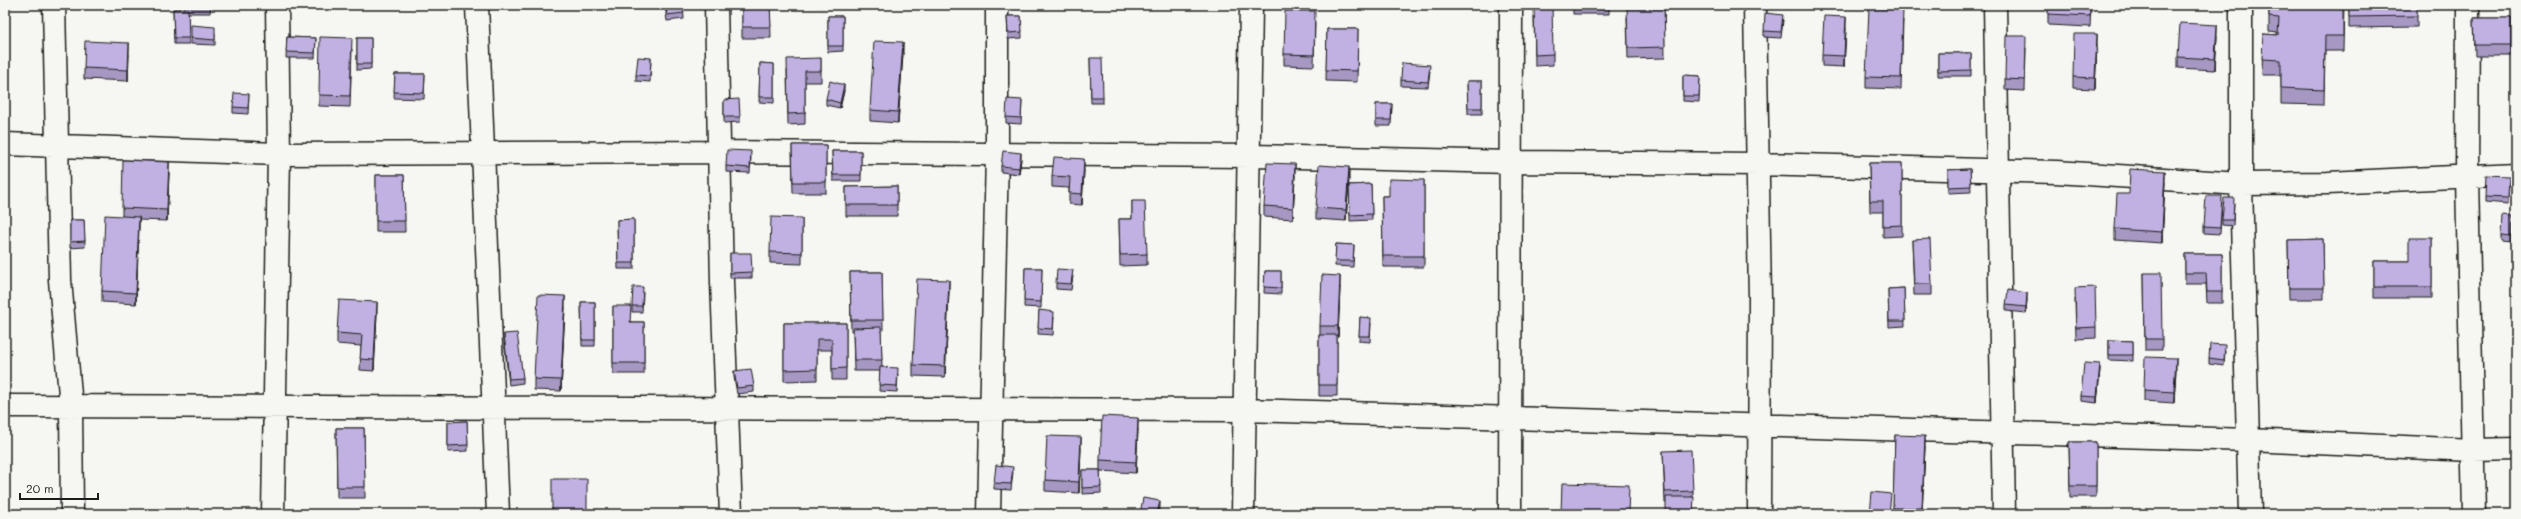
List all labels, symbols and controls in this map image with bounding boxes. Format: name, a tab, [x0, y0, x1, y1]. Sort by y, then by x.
scale bar	[20, 475, 98, 501]
text: 20 m	[26, 480, 54, 496]

